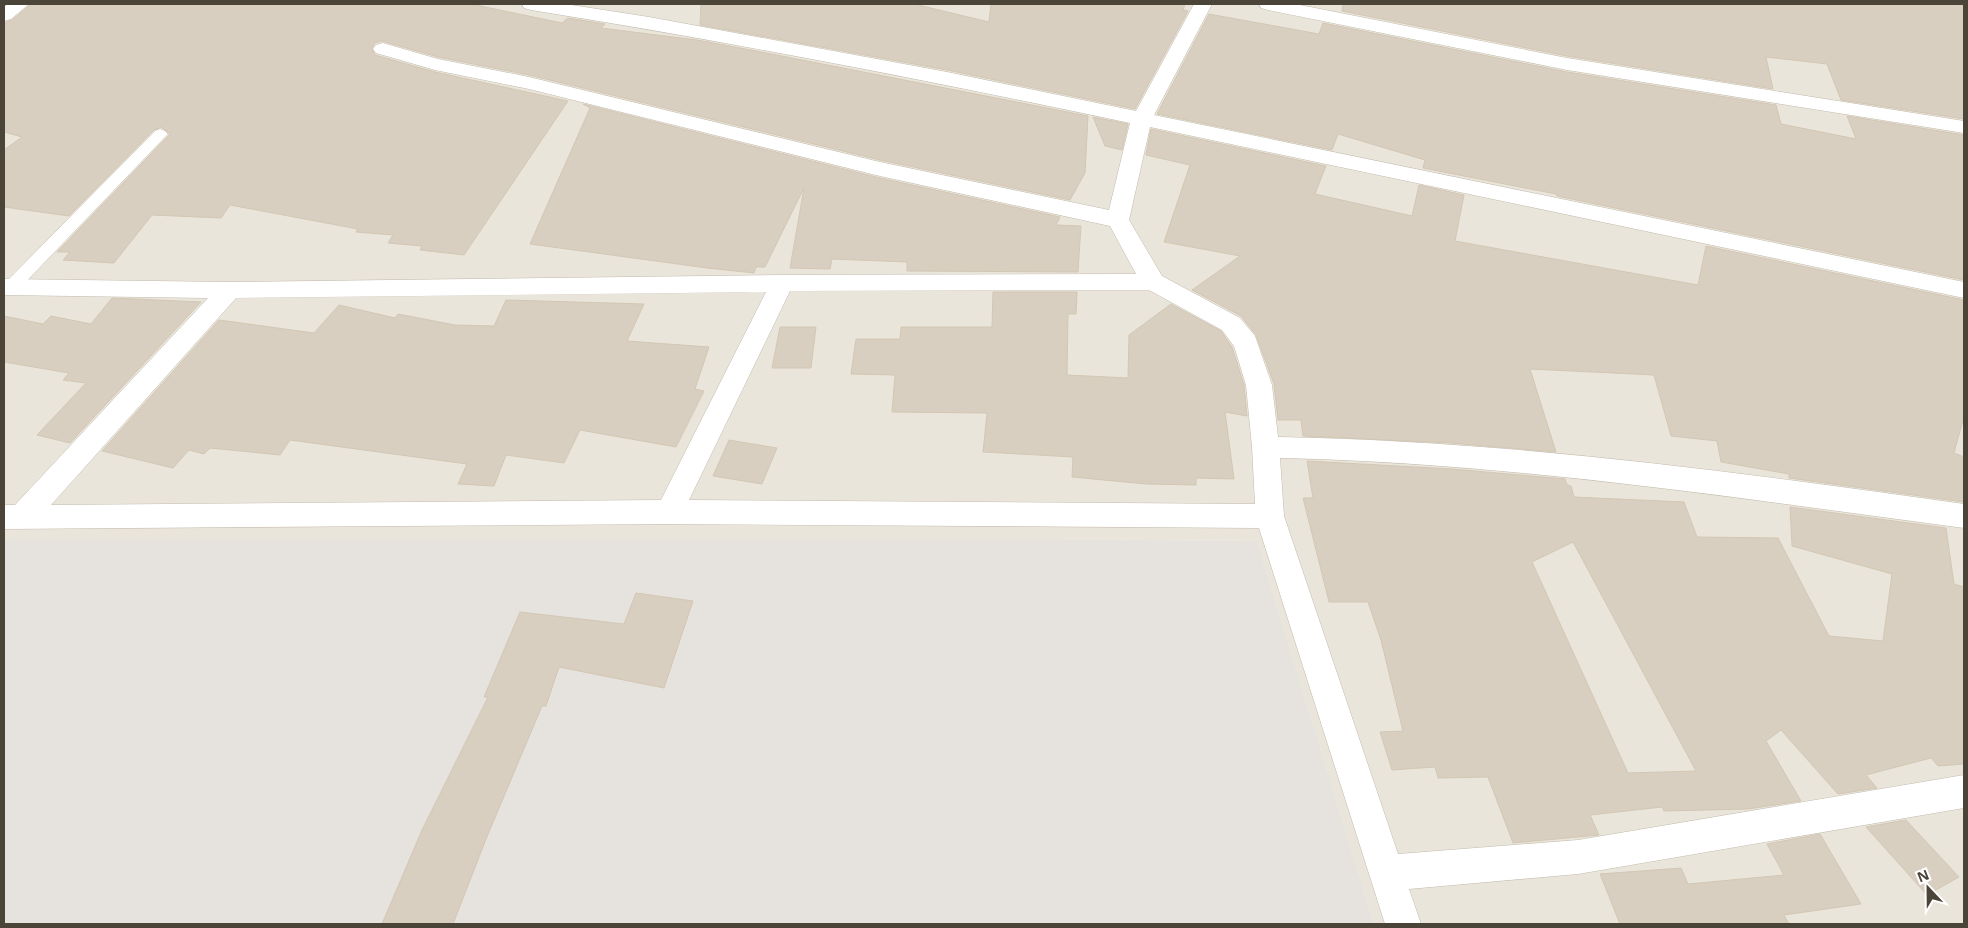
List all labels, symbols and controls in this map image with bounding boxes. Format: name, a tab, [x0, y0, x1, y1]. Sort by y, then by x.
north arrow	[1903, 863, 1953, 913]
text: N	[1914, 865, 1932, 886]

